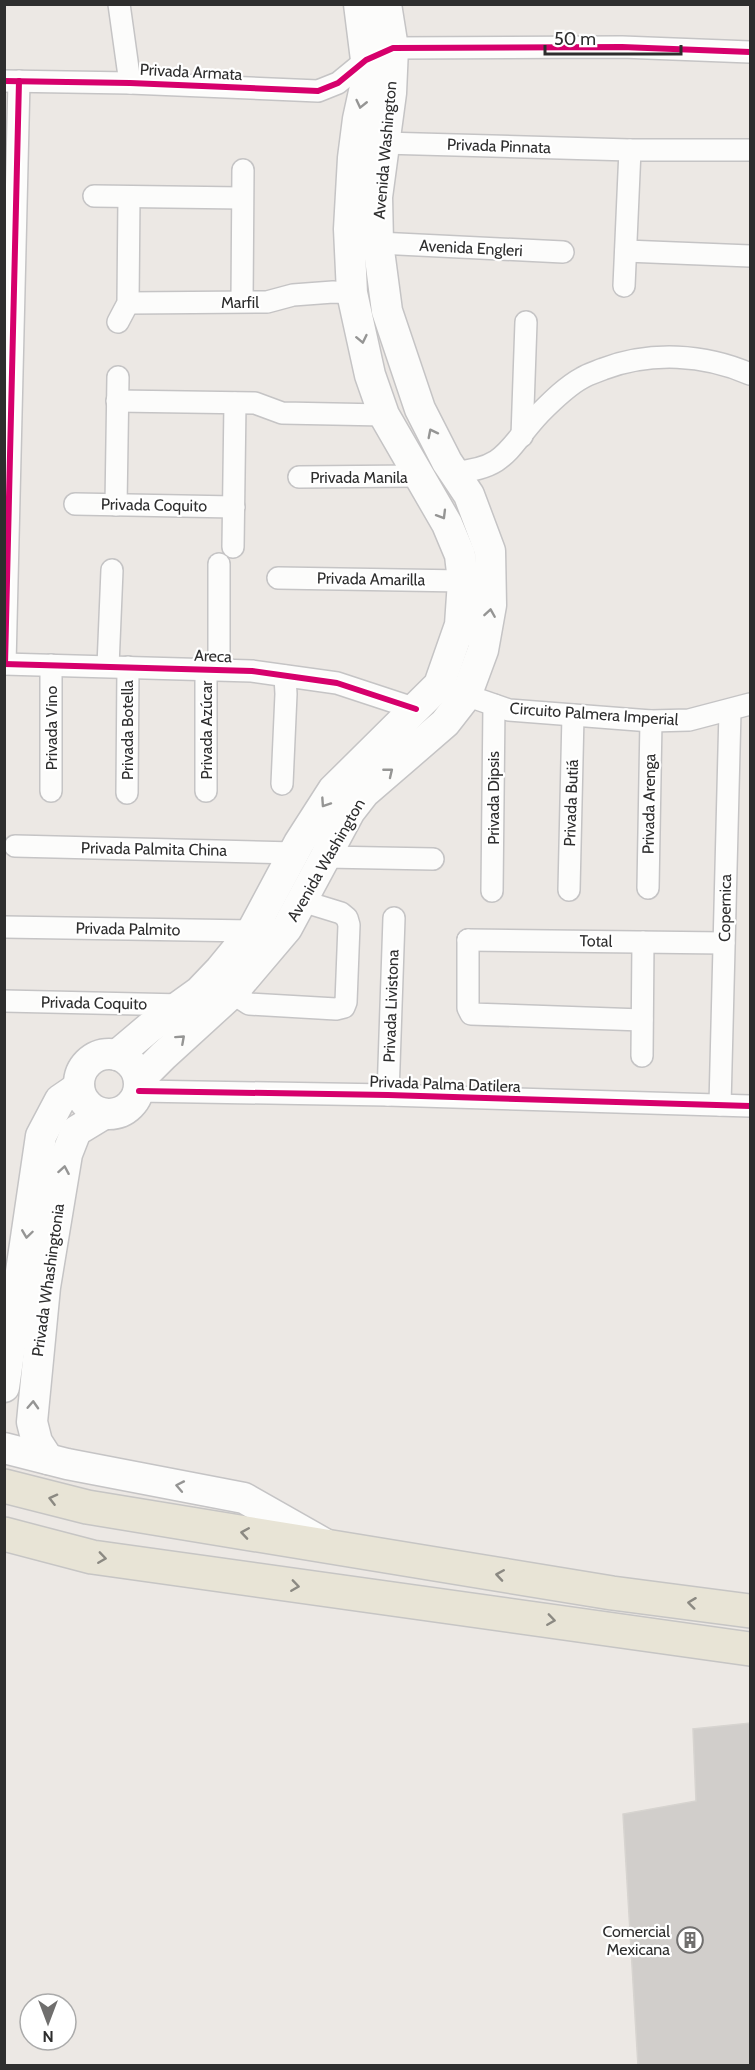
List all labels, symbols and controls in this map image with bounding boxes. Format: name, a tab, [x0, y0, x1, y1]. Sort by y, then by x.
scale bar	[545, 18, 682, 56]
text: 50 m	[554, 28, 596, 50]
street label: Privada Armata	[139, 60, 243, 84]
street label: Avenida Washington	[369, 80, 401, 220]
one-way arrow	[356, 99, 369, 109]
street label: Privada Pinnata	[447, 135, 552, 157]
street label: Avenida Engleri	[419, 236, 523, 260]
street label: Marfil	[221, 293, 259, 312]
one-way arrow	[355, 334, 368, 344]
one-way arrow	[428, 428, 439, 439]
street label: Privada Manila	[310, 468, 408, 487]
street label: Privada Coquito	[101, 495, 208, 515]
one-way arrow	[435, 509, 446, 519]
street label: Privada Amarilla	[317, 569, 426, 589]
one-way arrow	[483, 609, 495, 618]
street label: Areca	[194, 646, 233, 666]
street label: Privada Botella	[118, 680, 137, 780]
street label: Privada Azúcar	[197, 680, 216, 779]
street label: Privada Vino	[42, 685, 61, 770]
street label: Circuito Palmera Imperial	[509, 699, 679, 729]
street label: Privada Dipsis	[484, 751, 503, 845]
street label: Privada Arenga	[639, 753, 659, 854]
street label: Privada Butiá	[560, 759, 582, 847]
one-way arrow	[382, 769, 393, 780]
street label: Avenida Washington	[283, 795, 369, 925]
one-way arrow	[321, 796, 332, 807]
street label: Privada Palmita China	[81, 838, 228, 860]
street label: Copernica	[715, 874, 735, 942]
street label: Privada Palmito	[75, 919, 181, 939]
street label: Total	[579, 931, 613, 951]
street label: Privada Livistona	[380, 949, 402, 1063]
street label: Privada Coquito	[41, 993, 148, 1013]
one-way arrow	[174, 1035, 185, 1046]
street label: Privada Palma Datilera	[369, 1072, 521, 1096]
one-way arrow	[57, 1165, 70, 1175]
street label: Privada Whashingtonia	[28, 1202, 68, 1358]
one-way arrow	[21, 1230, 33, 1239]
one-way arrow	[26, 1400, 39, 1409]
one-way arrow	[176, 1480, 186, 1493]
one-way arrow	[48, 1493, 58, 1506]
one-way arrow	[240, 1527, 250, 1539]
one-way arrow	[97, 1552, 107, 1564]
one-way arrow	[495, 1569, 504, 1581]
one-way arrow	[290, 1579, 300, 1591]
one-way arrow	[688, 1598, 697, 1610]
one-way arrow	[546, 1614, 555, 1626]
place label: Comercial Mexicana	[602, 1922, 670, 1959]
building icon: Comercial Mexicana	[675, 1925, 705, 1955]
north arrow	[18, 1992, 78, 2052]
text: N	[42, 2027, 54, 2046]

